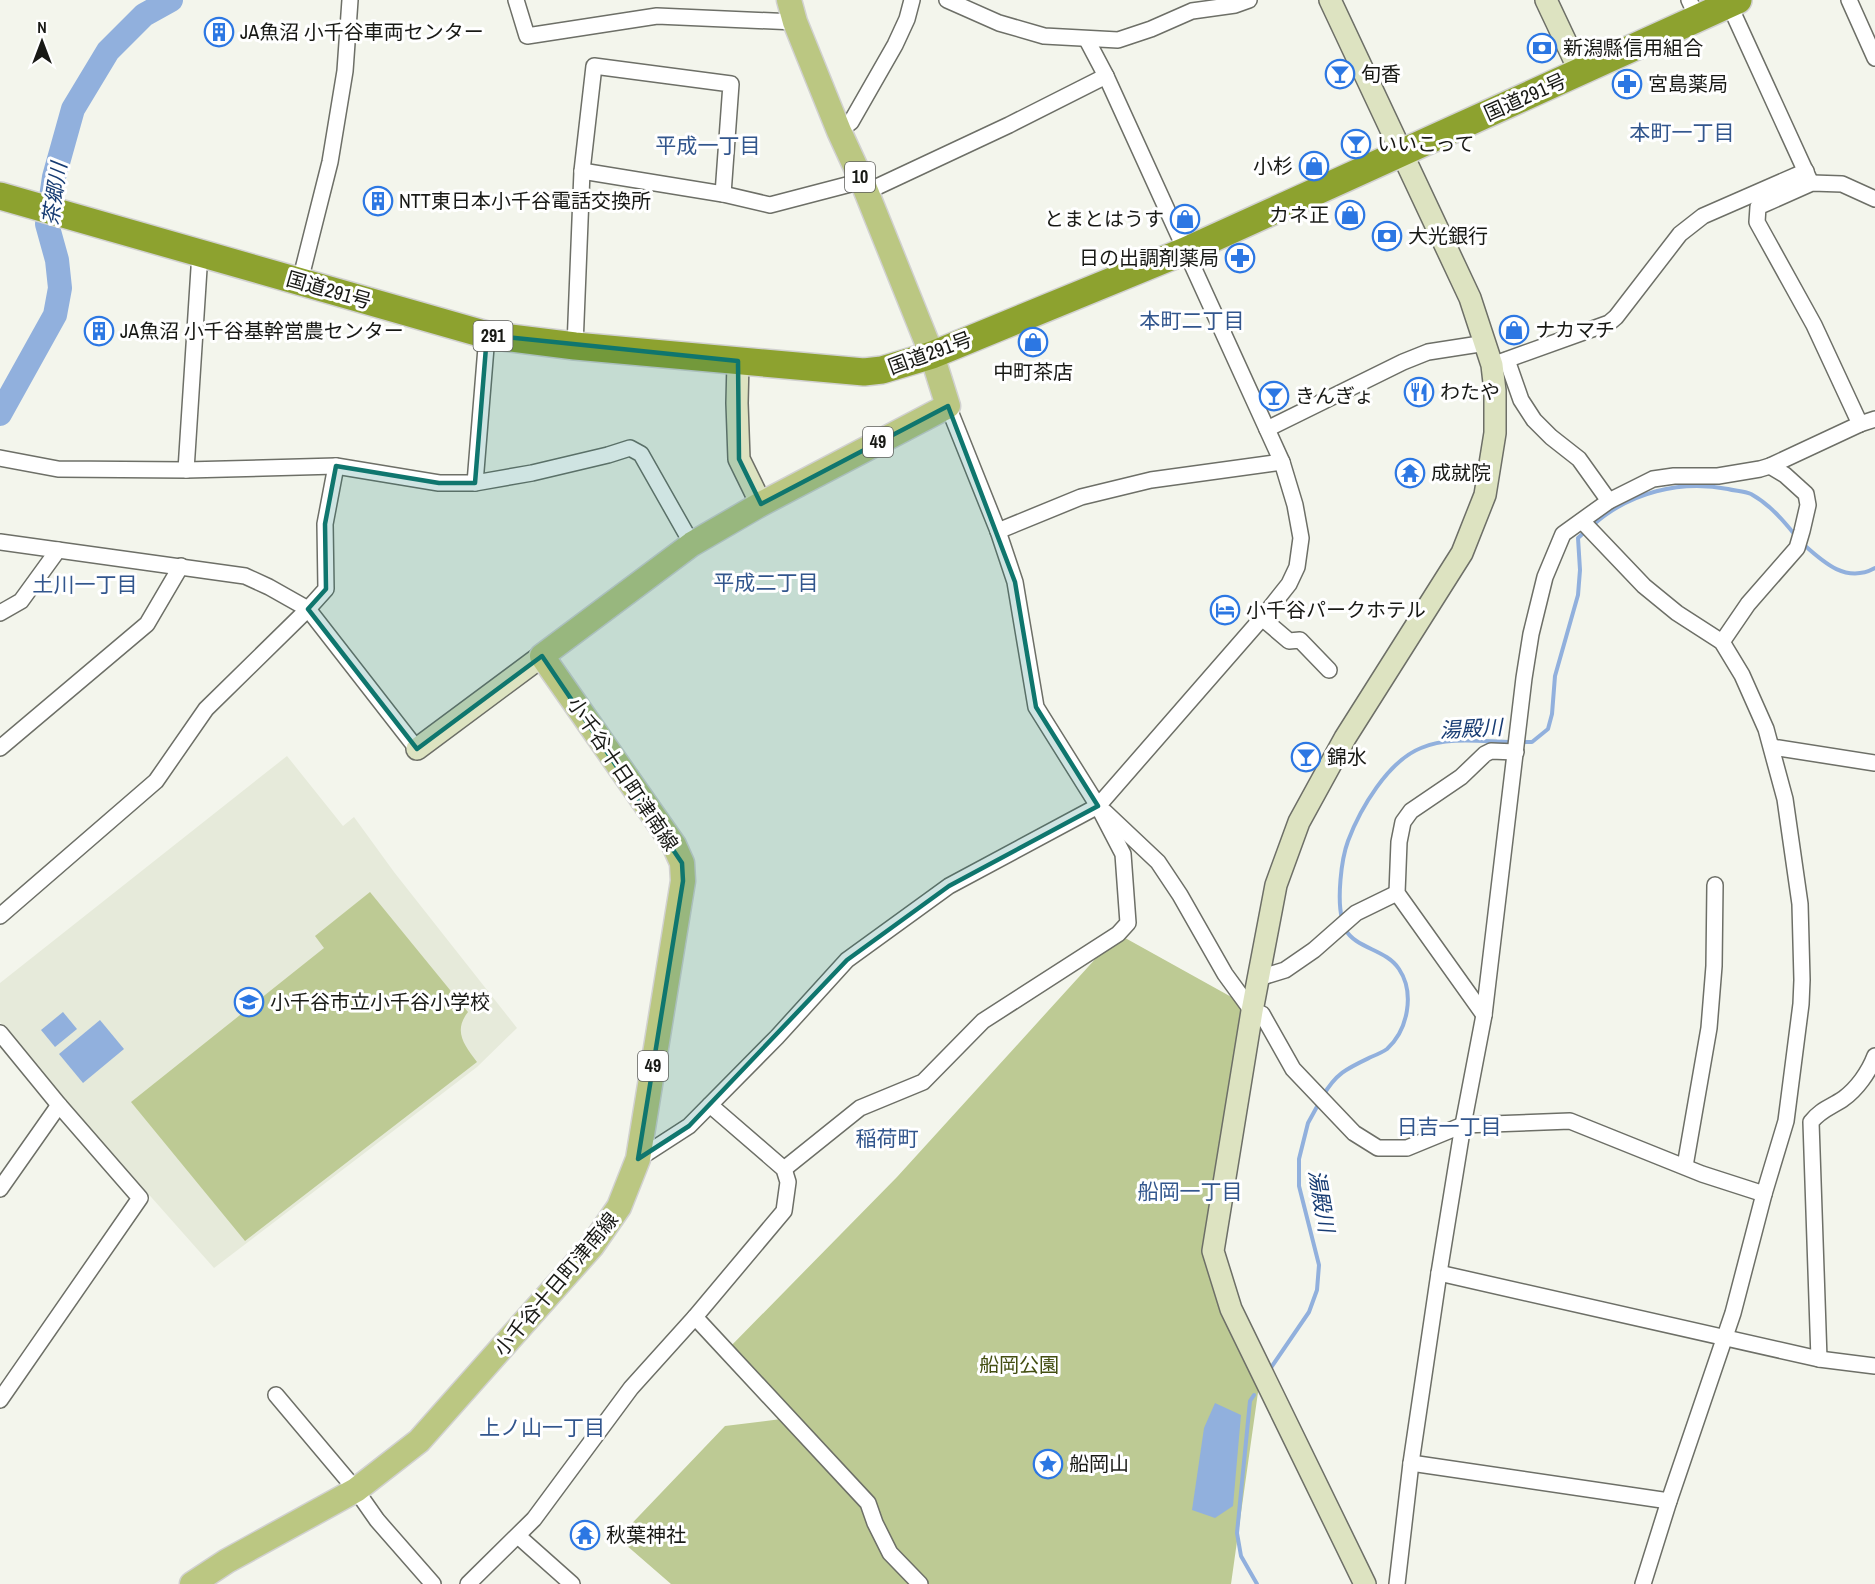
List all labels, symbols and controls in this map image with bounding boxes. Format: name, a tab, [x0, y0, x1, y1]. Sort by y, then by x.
north arrow	[12, 12, 72, 72]
text: N	[37, 16, 47, 38]
building icon: JA魚沼 小千谷車両センター	[203, 16, 235, 48]
place label: JA魚沼 小千谷車両センター	[240, 18, 484, 45]
bank icon: 新潟縣信用組合	[1526, 32, 1558, 64]
place label: 新潟縣信用組合	[1563, 34, 1703, 61]
bar icon: 旬香	[1324, 58, 1356, 90]
place label: 旬香	[1361, 60, 1401, 87]
street label: 国道291号	[1479, 66, 1570, 127]
pharmacy icon: 宮島薬局	[1611, 68, 1643, 100]
place label: 宮島薬局	[1648, 70, 1728, 97]
district label: 本町一丁目	[1630, 118, 1735, 147]
bar icon: いいこって	[1340, 128, 1372, 160]
place label: いいこって	[1377, 130, 1475, 157]
district label: 平成一丁目	[656, 131, 761, 160]
shop icon: 小杉	[1298, 150, 1330, 182]
place label: 小杉	[1253, 152, 1293, 179]
water label: 茶郷川	[36, 159, 74, 227]
road number: 10	[845, 162, 875, 192]
building icon: NTT東日本小千谷電話交換所	[362, 185, 394, 217]
place label: NTT東日本小千谷電話交換所	[399, 187, 651, 214]
shop icon: カネ正	[1334, 199, 1366, 231]
place label: カネ正	[1269, 201, 1329, 228]
shop icon: とまとはうす	[1169, 203, 1201, 235]
place label: とまとはうす	[1044, 205, 1164, 232]
bank icon: 大光銀行	[1371, 220, 1403, 252]
place label: 大光銀行	[1408, 222, 1488, 249]
pharmacy icon: 日の出調剤薬局	[1224, 242, 1256, 274]
place label: 日の出調剤薬局	[1079, 244, 1219, 271]
street label: 国道291号	[283, 265, 375, 315]
district label: 本町二丁目	[1140, 306, 1245, 335]
shop icon: ナカマチ	[1498, 314, 1530, 346]
building icon: JA魚沼 小千谷基幹営農センター	[83, 315, 115, 347]
place label: ナカマチ	[1535, 316, 1615, 343]
place label: JA魚沼 小千谷基幹営農センター	[120, 317, 404, 344]
road number: 291	[474, 321, 512, 351]
street label: 国道291号	[884, 325, 975, 380]
shop icon: 中町茶店	[1017, 326, 1049, 358]
place label: 中町茶店	[993, 358, 1073, 385]
restaurant icon: わたや	[1403, 376, 1435, 408]
place label: わたや	[1440, 378, 1500, 405]
bar icon: きんぎょ	[1258, 380, 1290, 412]
place label: きんぎょ	[1295, 382, 1374, 409]
road number: 49	[863, 427, 893, 457]
temple icon: 成就院	[1394, 457, 1426, 489]
place label: 成就院	[1431, 459, 1491, 486]
district label: 平成二丁目	[714, 568, 819, 597]
district label: 土川一丁目	[33, 570, 138, 599]
hotel icon: 小千谷パークホテル	[1209, 594, 1241, 626]
place label: 小千谷パークホテル	[1246, 596, 1426, 623]
street label: 小千谷十日町津南線	[562, 692, 685, 856]
water label: 湯殿川	[1439, 712, 1505, 745]
bar icon: 錦水	[1290, 741, 1322, 773]
place label: 錦水	[1327, 743, 1367, 770]
school or university icon: 小千谷市立小千谷小学校	[233, 986, 265, 1018]
place label: 小千谷市立小千谷小学校	[270, 988, 490, 1015]
road number: 49	[638, 1051, 668, 1081]
district label: 日吉一丁目	[1397, 1112, 1502, 1141]
district label: 稲荷町	[856, 1124, 919, 1153]
water label: 湯殿川	[1302, 1167, 1342, 1236]
district label: 船岡一丁目	[1138, 1177, 1243, 1206]
street label: 小千谷十日町津南線	[487, 1206, 624, 1361]
park label: 船岡公園	[979, 1351, 1059, 1378]
district label: 上ノ山一丁目	[479, 1413, 605, 1442]
place icon: 船岡山	[1032, 1448, 1064, 1480]
place label: 船岡山	[1069, 1450, 1129, 1477]
temple icon: 秋葉神社	[569, 1519, 601, 1551]
place label: 秋葉神社	[606, 1521, 686, 1548]

